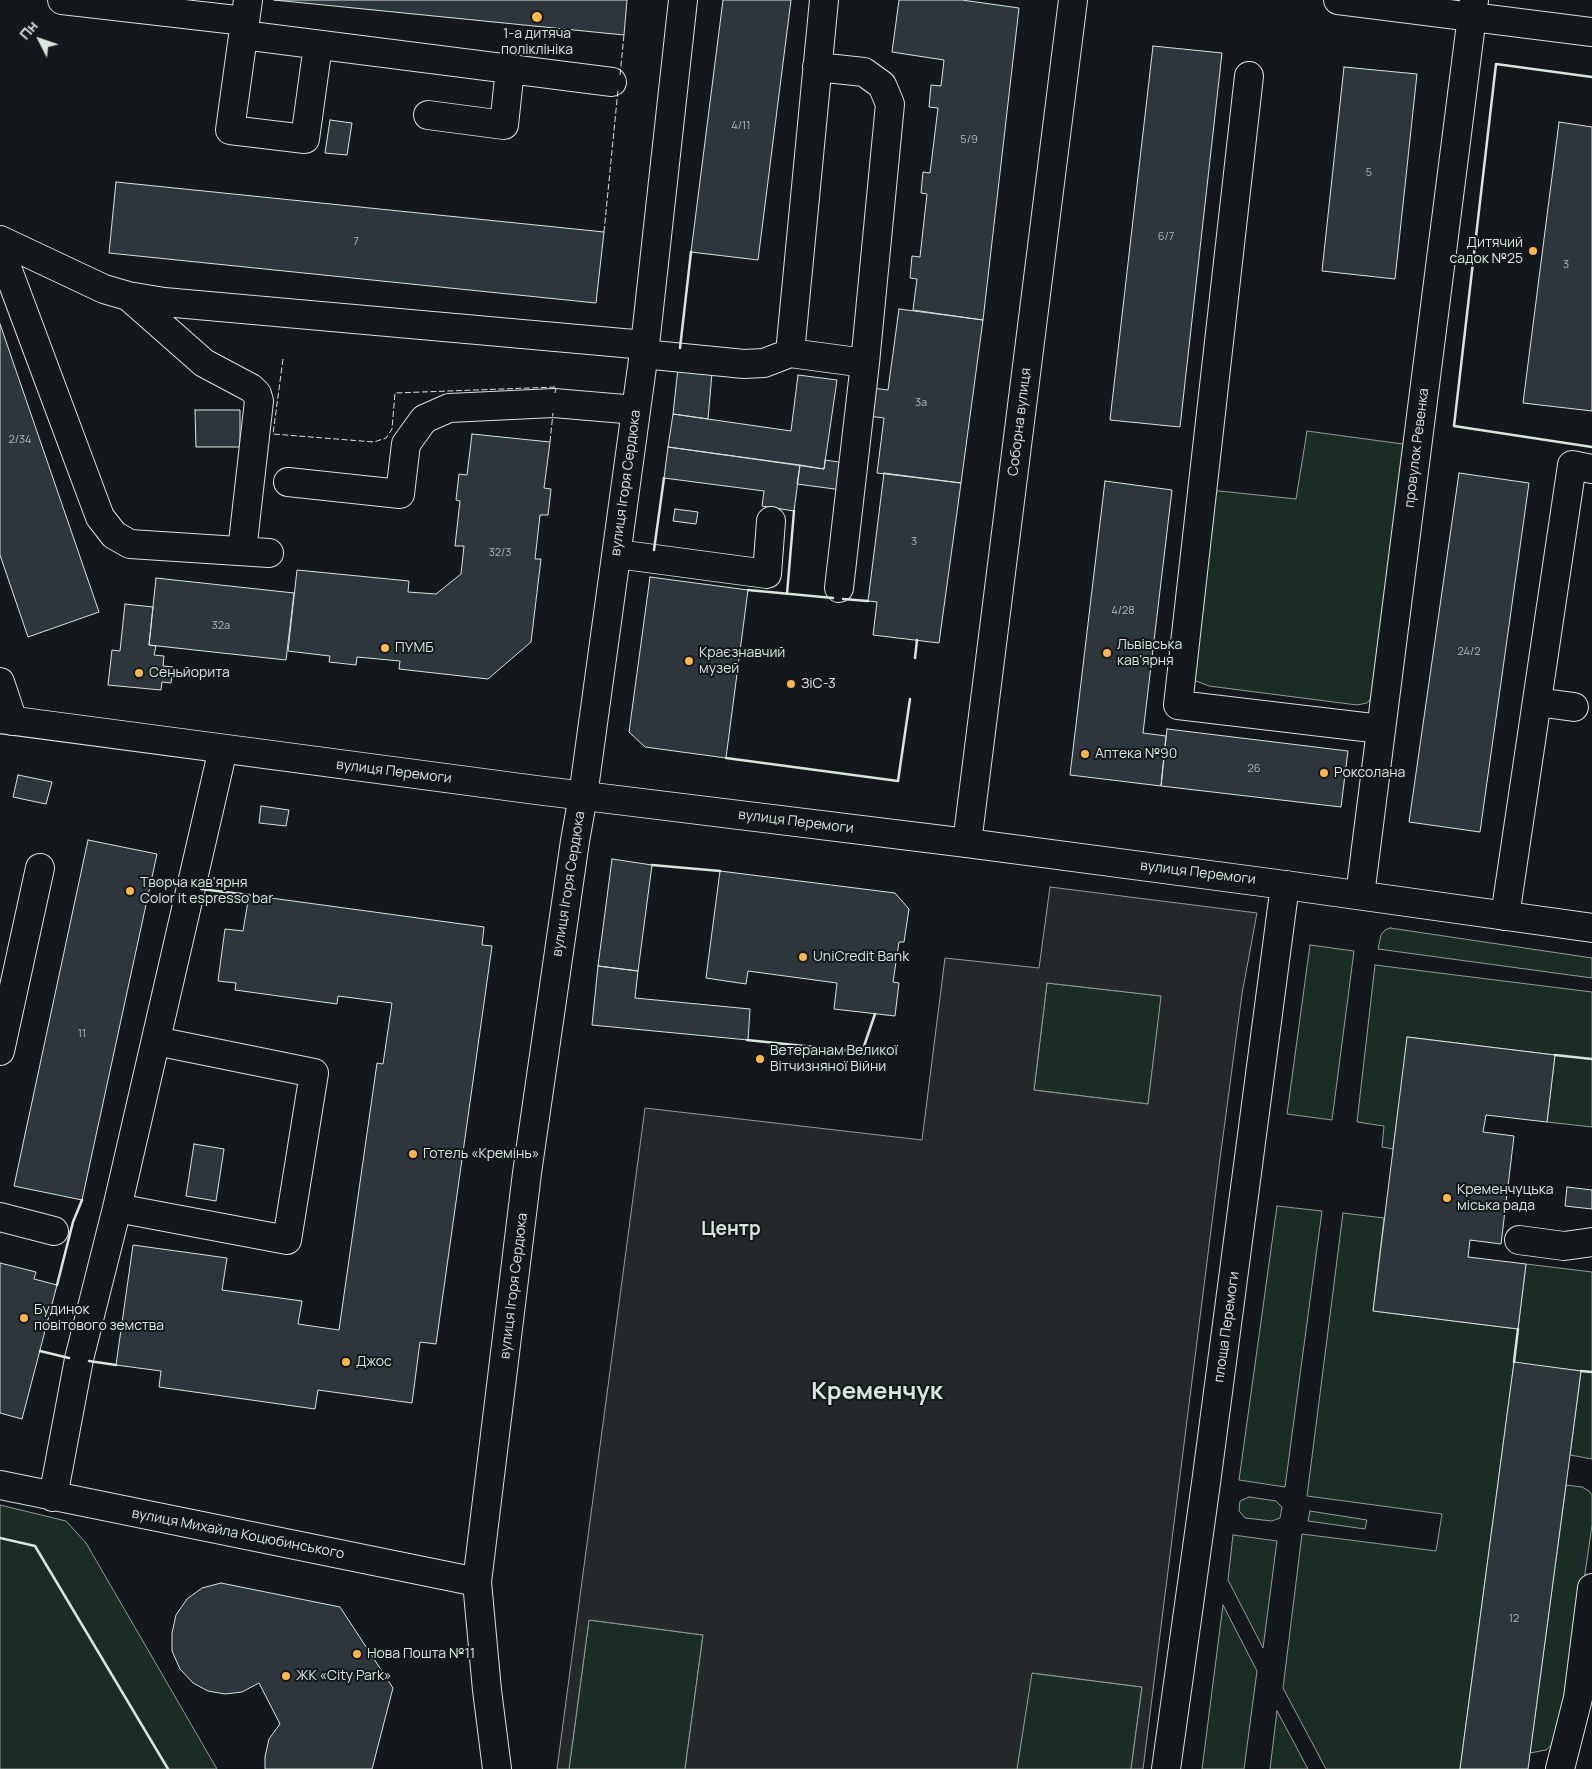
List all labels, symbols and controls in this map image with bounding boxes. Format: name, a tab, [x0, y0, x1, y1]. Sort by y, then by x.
marker: 1-а дитяча поліклініка	[530, 10, 544, 24]
north arrow	[15, 15, 65, 65]
text: Пн	[15, 16, 42, 43]
place label: 1-а дитяча поліклініка	[501, 26, 573, 58]
house number: 4/11	[731, 119, 751, 133]
house number: 5/9	[960, 133, 978, 147]
house number: 5	[1366, 166, 1372, 180]
house number: 6/7	[1158, 230, 1174, 244]
house number: 7	[353, 235, 359, 249]
place label: Дитячий садок №25	[1450, 235, 1523, 268]
marker: Дитячий садок №25	[1527, 245, 1539, 257]
house number: 3	[1563, 258, 1569, 272]
street label: Соборна вулиця	[1005, 367, 1035, 477]
street label: провулок Ревенка	[1401, 387, 1433, 509]
house number: 3а	[915, 396, 927, 410]
street label: вулиця Ігоря Сердюка	[607, 409, 645, 557]
house number: 2/34	[8, 433, 32, 447]
house number: 3	[911, 535, 917, 549]
house number: 32/3	[489, 546, 511, 560]
house number: 4/28	[1111, 604, 1135, 618]
house number: 32а	[212, 619, 230, 633]
place label: Львiвська кав'ярня	[1117, 637, 1182, 670]
place label: ПУМБ	[395, 640, 434, 656]
marker: ПУМБ	[379, 642, 391, 654]
place label: Краєзнавчий музей	[699, 645, 785, 678]
house number: 24/2	[1457, 645, 1481, 659]
marker: Львiвська кав'ярня	[1101, 647, 1113, 659]
marker: Краєзнавчий музей	[683, 655, 695, 667]
place label: Сеньйорита	[149, 665, 230, 681]
marker: Сеньйорита	[133, 667, 145, 679]
place label: ЗіС-3	[801, 676, 836, 692]
marker: ЗіС-3	[785, 678, 797, 690]
place label: Аптека №90	[1095, 746, 1177, 762]
marker: Аптека №90	[1079, 748, 1091, 760]
street label: вулиця Перемоги	[335, 757, 453, 787]
house number: 26	[1247, 762, 1261, 776]
place label: Роксолана	[1334, 765, 1405, 781]
marker: Роксолана	[1318, 767, 1330, 779]
street label: вулиця Перемоги	[737, 807, 855, 837]
street label: вулиця Ігоря Сердюка	[549, 810, 589, 958]
street label: вулиця Перемоги	[1139, 858, 1257, 888]
place label: Творча кав'ярня Color it espresso bar	[140, 875, 273, 908]
marker: Творча кав'ярня Color it espresso bar	[124, 885, 136, 897]
place label: UniCredit Bank	[813, 949, 909, 965]
marker: UniCredit Bank	[797, 951, 809, 963]
house number: 11	[78, 1027, 86, 1041]
place label: Ветеранам Великої Вітчизняної Війни	[770, 1043, 898, 1076]
marker: Ветеранам Великої Вітчизняної Війни	[754, 1053, 766, 1065]
place label: Готель «Кремінь»	[423, 1146, 539, 1162]
marker: Готель «Кремінь»	[407, 1148, 419, 1160]
place label: Кременчуцька міська рада	[1457, 1182, 1554, 1214]
marker: Кременчуцька міська рада	[1441, 1192, 1453, 1204]
street label: вулиця Ігоря Сердюка	[497, 1212, 531, 1360]
district label: Центр	[701, 1219, 761, 1241]
street label: площа Перемоги	[1211, 1270, 1243, 1384]
place label: Будинок повітового земства	[34, 1302, 164, 1334]
marker: Будинок повітового земства	[18, 1312, 30, 1324]
place label: Джос	[356, 1354, 392, 1370]
marker: Джос	[340, 1356, 352, 1368]
district label: Кременчук	[811, 1378, 943, 1406]
street label: вулиця Михайла Коцюбинського	[130, 1505, 346, 1563]
house number: 12	[1509, 1612, 1519, 1626]
place label: Нова Пошта №11	[367, 1646, 475, 1662]
marker: Нова Пошта №11	[351, 1648, 363, 1660]
place label: ЖК «City Park»	[296, 1668, 391, 1684]
marker: ЖК «City Park»	[280, 1670, 292, 1682]

